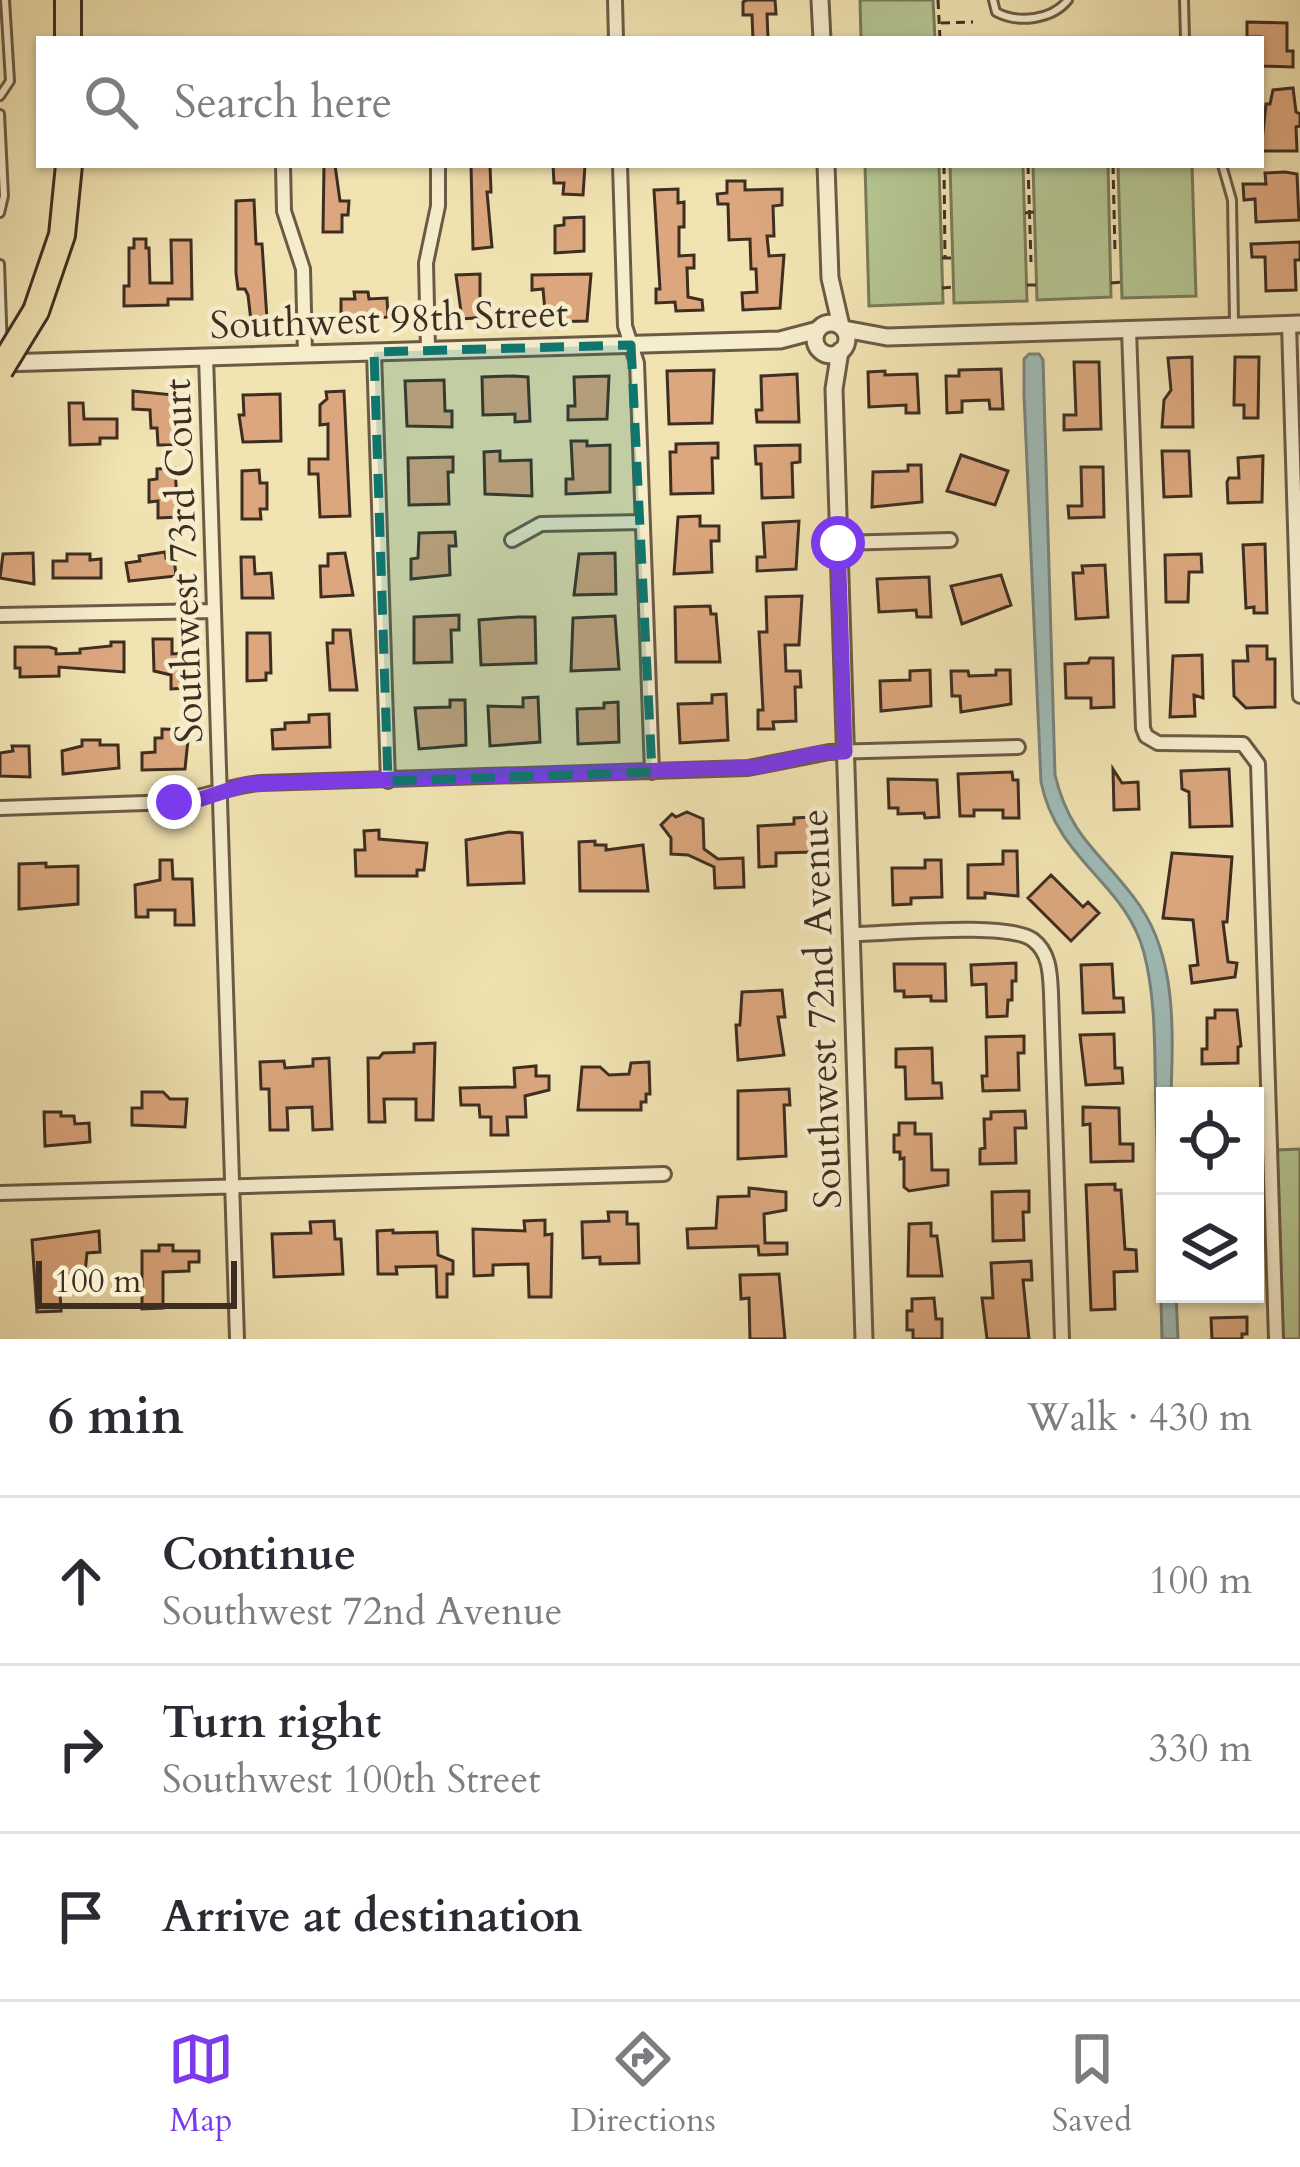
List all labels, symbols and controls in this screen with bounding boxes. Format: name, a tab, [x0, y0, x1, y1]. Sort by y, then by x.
search box	[36, 36, 1264, 168]
icon: search	[78, 69, 144, 135]
text: Search here	[174, 72, 392, 133]
street label: Southwest 98th Street	[209, 287, 569, 352]
street label: Southwest 73rd Court	[151, 378, 216, 744]
route start	[811, 516, 865, 570]
route end	[147, 775, 201, 829]
street label: Southwest 72nd Avenue	[788, 808, 855, 1210]
map controls	[1156, 1087, 1264, 1303]
button: locate	[1156, 1087, 1264, 1195]
button: layers	[1156, 1195, 1264, 1303]
scale bar	[36, 1255, 237, 1308]
text: 100 m	[54, 1259, 141, 1304]
text: 6 min	[48, 1382, 184, 1452]
text: Walk · 430 m	[1027, 1391, 1252, 1444]
text: Continue	[162, 1524, 356, 1585]
icon: ahead	[48, 1548, 114, 1614]
text: 100 m	[1149, 1554, 1252, 1607]
text: Southwest 72nd Avenue	[162, 1585, 562, 1638]
text: Turn right	[162, 1692, 381, 1753]
icon: right	[48, 1716, 114, 1782]
text: 330 m	[1149, 1722, 1252, 1775]
text: Southwest 100th Street	[162, 1753, 541, 1806]
icon: arrive	[48, 1884, 114, 1950]
text: Arrive at destination	[162, 1886, 582, 1947]
tab: Map	[168, 2026, 234, 2143]
tab: Directions	[570, 2026, 716, 2143]
tab: Saved	[1052, 2026, 1132, 2143]

